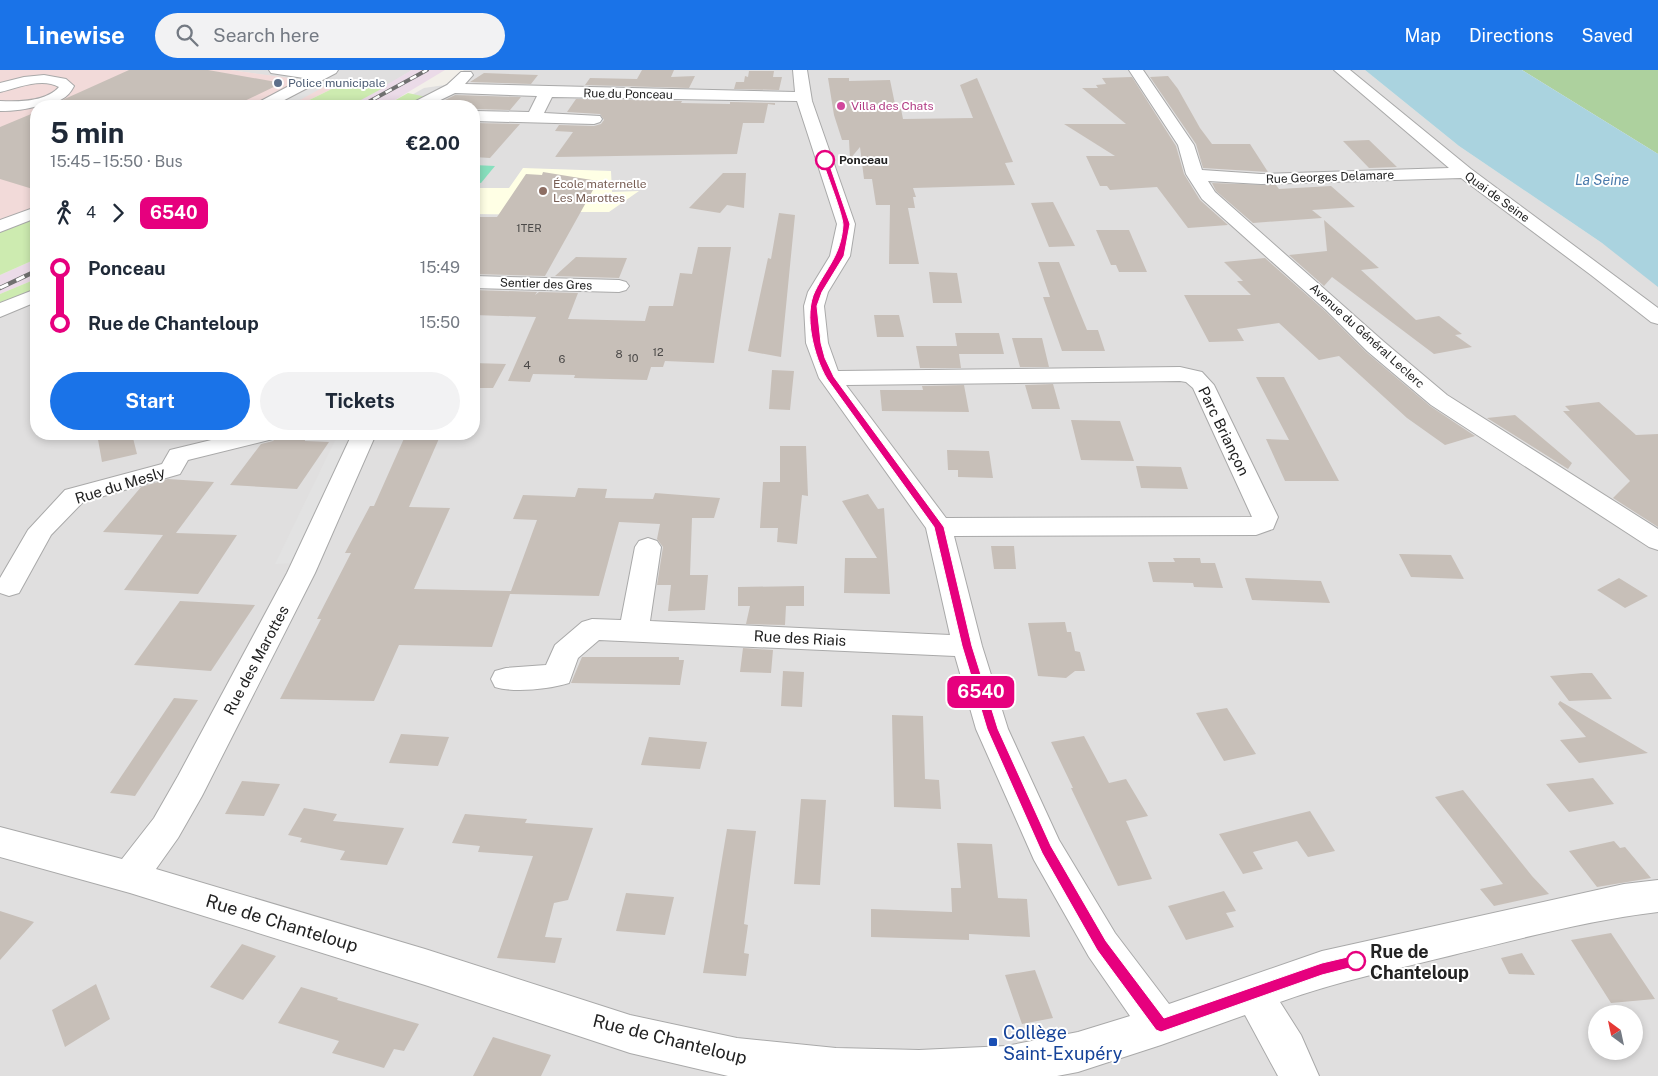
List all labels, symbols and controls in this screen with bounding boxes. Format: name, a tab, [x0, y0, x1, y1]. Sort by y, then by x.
search box	[155, 13, 505, 58]
text: Linewise	[25, 21, 125, 49]
icon: search	[173, 21, 201, 49]
text: Search here	[213, 24, 320, 46]
text: Map	[1404, 25, 1441, 46]
text: Directions	[1469, 25, 1554, 46]
text: Saved	[1582, 25, 1633, 46]
place label: Police municipale	[288, 76, 386, 90]
marker: Police municipale	[272, 77, 284, 89]
street label: Rue du Ponceau	[583, 86, 673, 102]
place label: Villa des Chats	[851, 99, 934, 113]
marker: Villa des Chats	[835, 100, 847, 112]
text: 5 min	[50, 116, 124, 149]
text: €2.00	[406, 132, 460, 154]
marker: Ponceau	[815, 150, 835, 170]
text: 15:45 – 15:50 · Bus	[50, 152, 183, 171]
place label: Ponceau	[839, 153, 888, 167]
street label: Rue Georges Delamare	[1266, 168, 1394, 186]
street label: Quai de Seine	[1462, 169, 1532, 225]
water label: La Seine	[1575, 172, 1629, 188]
place label: École maternelle Les Marottes	[553, 177, 647, 205]
marker: École maternelle Les Marottes	[537, 185, 549, 197]
icon: walk	[50, 199, 78, 227]
icon: forward	[104, 199, 132, 227]
text: 6540	[150, 202, 198, 223]
text: 4	[86, 203, 96, 222]
house number: 1TER	[516, 222, 542, 234]
text: Ponceau	[88, 257, 166, 279]
text: 15:49	[420, 258, 460, 277]
street label: Sentier des Gres	[500, 275, 592, 293]
street label: Avenue du Général Leclerc	[1307, 281, 1427, 391]
text: Rue de Chanteloup	[88, 312, 259, 334]
text: 15:50	[420, 313, 460, 332]
house number: 12	[652, 346, 664, 358]
house number: 8	[615, 348, 623, 360]
house number: 10	[627, 352, 639, 364]
house number: 6	[559, 353, 566, 365]
house number: 4	[523, 358, 531, 372]
button: Start	[50, 372, 250, 430]
button: Tickets	[260, 372, 460, 430]
street label: Parc Briançon	[1195, 384, 1253, 478]
street label: Rue du Mesly	[73, 463, 167, 507]
street label: Rue des Marottes	[220, 602, 292, 718]
street label: Rue des Riais	[753, 627, 847, 649]
line badge: 6540	[946, 676, 1016, 708]
text: 6540	[957, 681, 1005, 702]
street label: Rue de Chanteloup	[203, 890, 361, 956]
place label: Rue de Chanteloup	[1370, 941, 1469, 983]
marker: Rue de Chanteloup	[1346, 951, 1366, 971]
north arrow	[1588, 1005, 1642, 1060]
map controls	[1588, 1005, 1643, 1060]
street label: Rue de Chanteloup	[591, 1010, 749, 1068]
place label: Collège Saint-Exupéry	[1003, 1022, 1123, 1064]
marker: Collège Saint-Exupéry	[987, 1036, 999, 1048]

